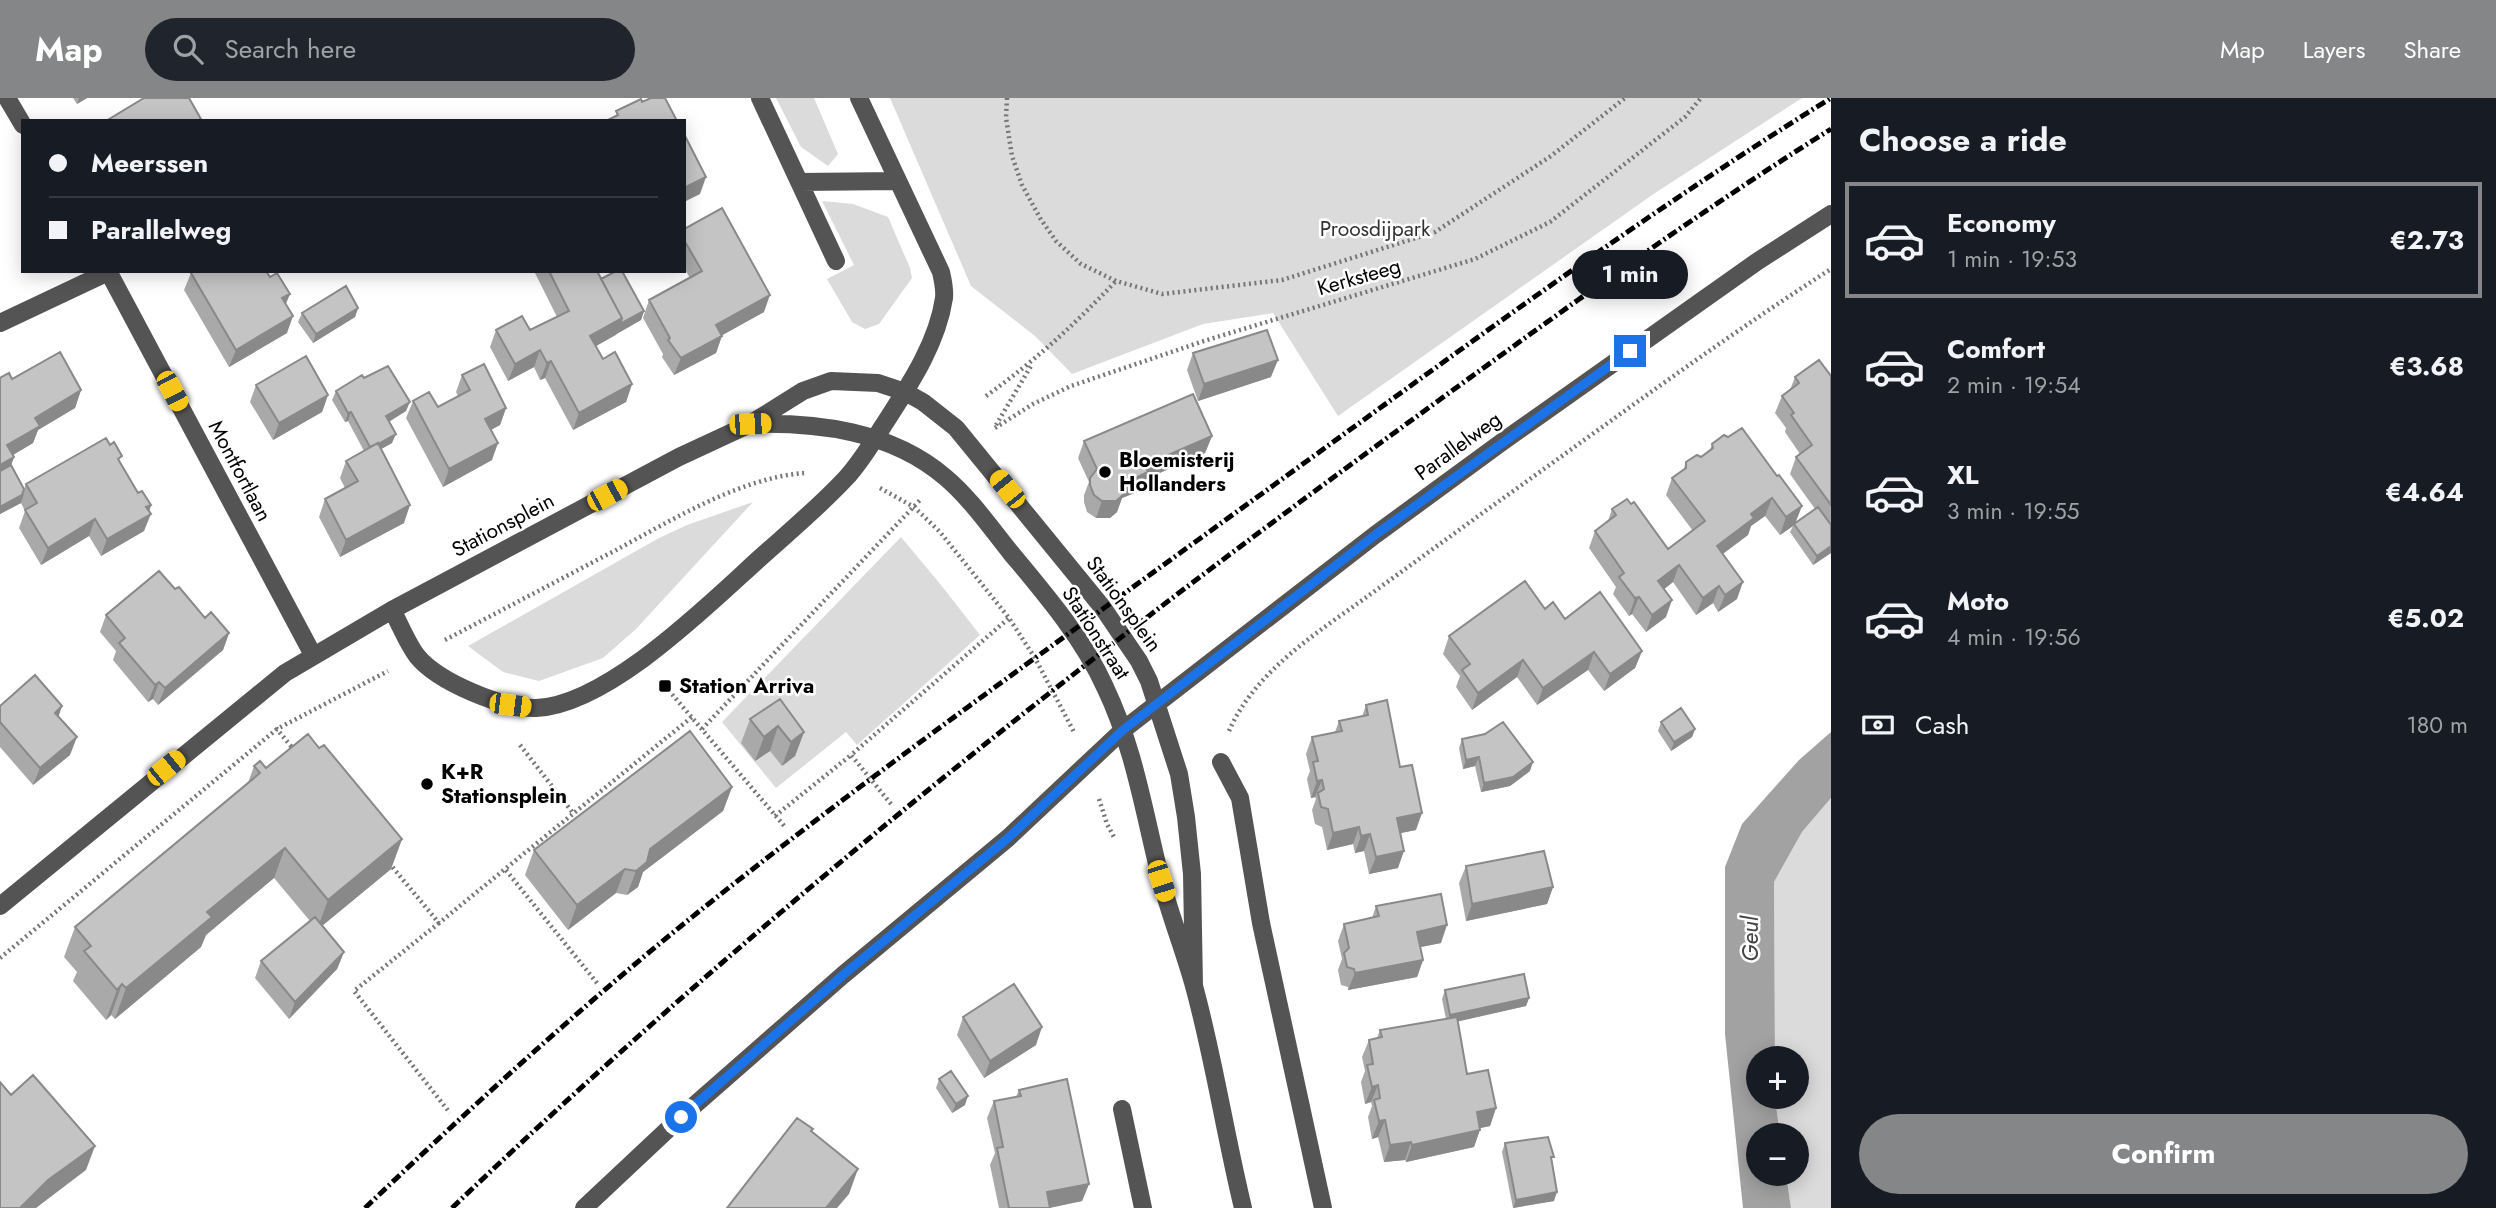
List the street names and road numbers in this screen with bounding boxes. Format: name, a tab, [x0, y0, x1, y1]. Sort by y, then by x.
street label: Kerksteeg	[1314, 251, 1404, 303]
street label: Parallelweg	[1409, 404, 1507, 488]
street label: Montfortlaan	[201, 415, 279, 527]
street label: Stationsplein	[446, 485, 560, 565]
street label: Stationsplein	[1079, 550, 1169, 658]
street label: Stationstraat	[1055, 581, 1137, 685]

